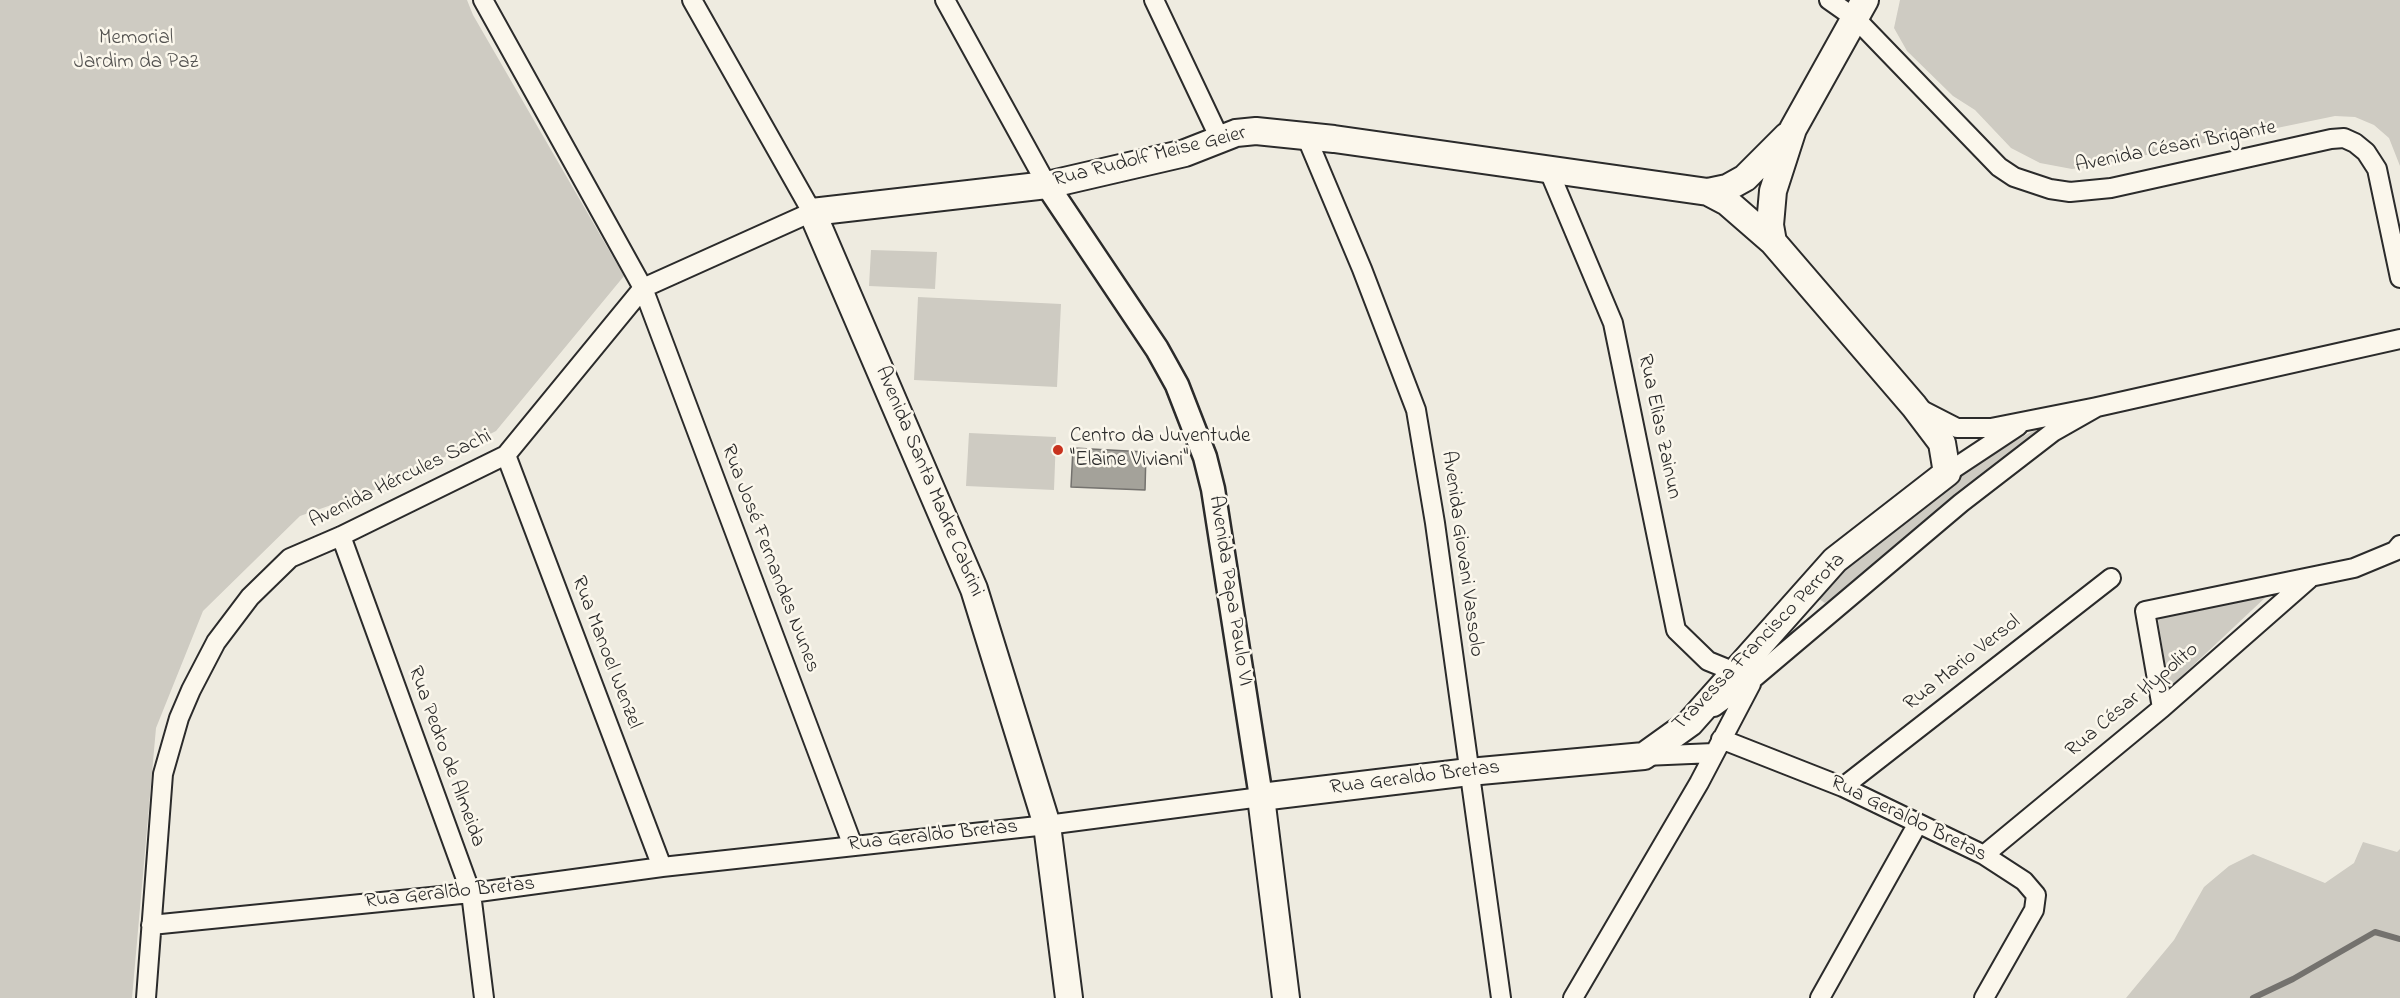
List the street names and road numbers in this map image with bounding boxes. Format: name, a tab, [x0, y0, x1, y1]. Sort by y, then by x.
street label: Avenida Césari Brigante	[2073, 116, 2279, 180]
street label: Rua Rudolf Meise Geier	[1051, 122, 1249, 194]
street label: Rua Elias Zainun	[1630, 352, 1686, 502]
street label: Avenida Santa Madre Cabrini	[868, 363, 988, 601]
street label: Avenida Hércules Sachi	[306, 425, 496, 535]
street label: Rua José Fernandes Nunes	[714, 442, 824, 676]
street label: Avenida Giovani Vassolo	[1434, 449, 1488, 659]
street label: Avenida Papa Paulo VI	[1201, 494, 1257, 688]
street label: Travessa Francisco Perrota	[1668, 549, 1852, 737]
street label: Rua Manoel Wenzel	[564, 573, 646, 733]
street label: Rua Mario Versol	[1900, 611, 2026, 717]
street label: Rua César Hypolito	[2061, 638, 2205, 764]
street label: Rua Pedro de Almeida	[401, 663, 489, 851]
street label: Rua Geraldo Bretas	[1328, 756, 1502, 802]
street label: Rua Geraldo Bretas	[1826, 771, 1990, 869]
street label: Rua Geraldo Bretas	[847, 816, 1019, 858]
street label: Rua Geraldo Bretas	[364, 873, 536, 915]

